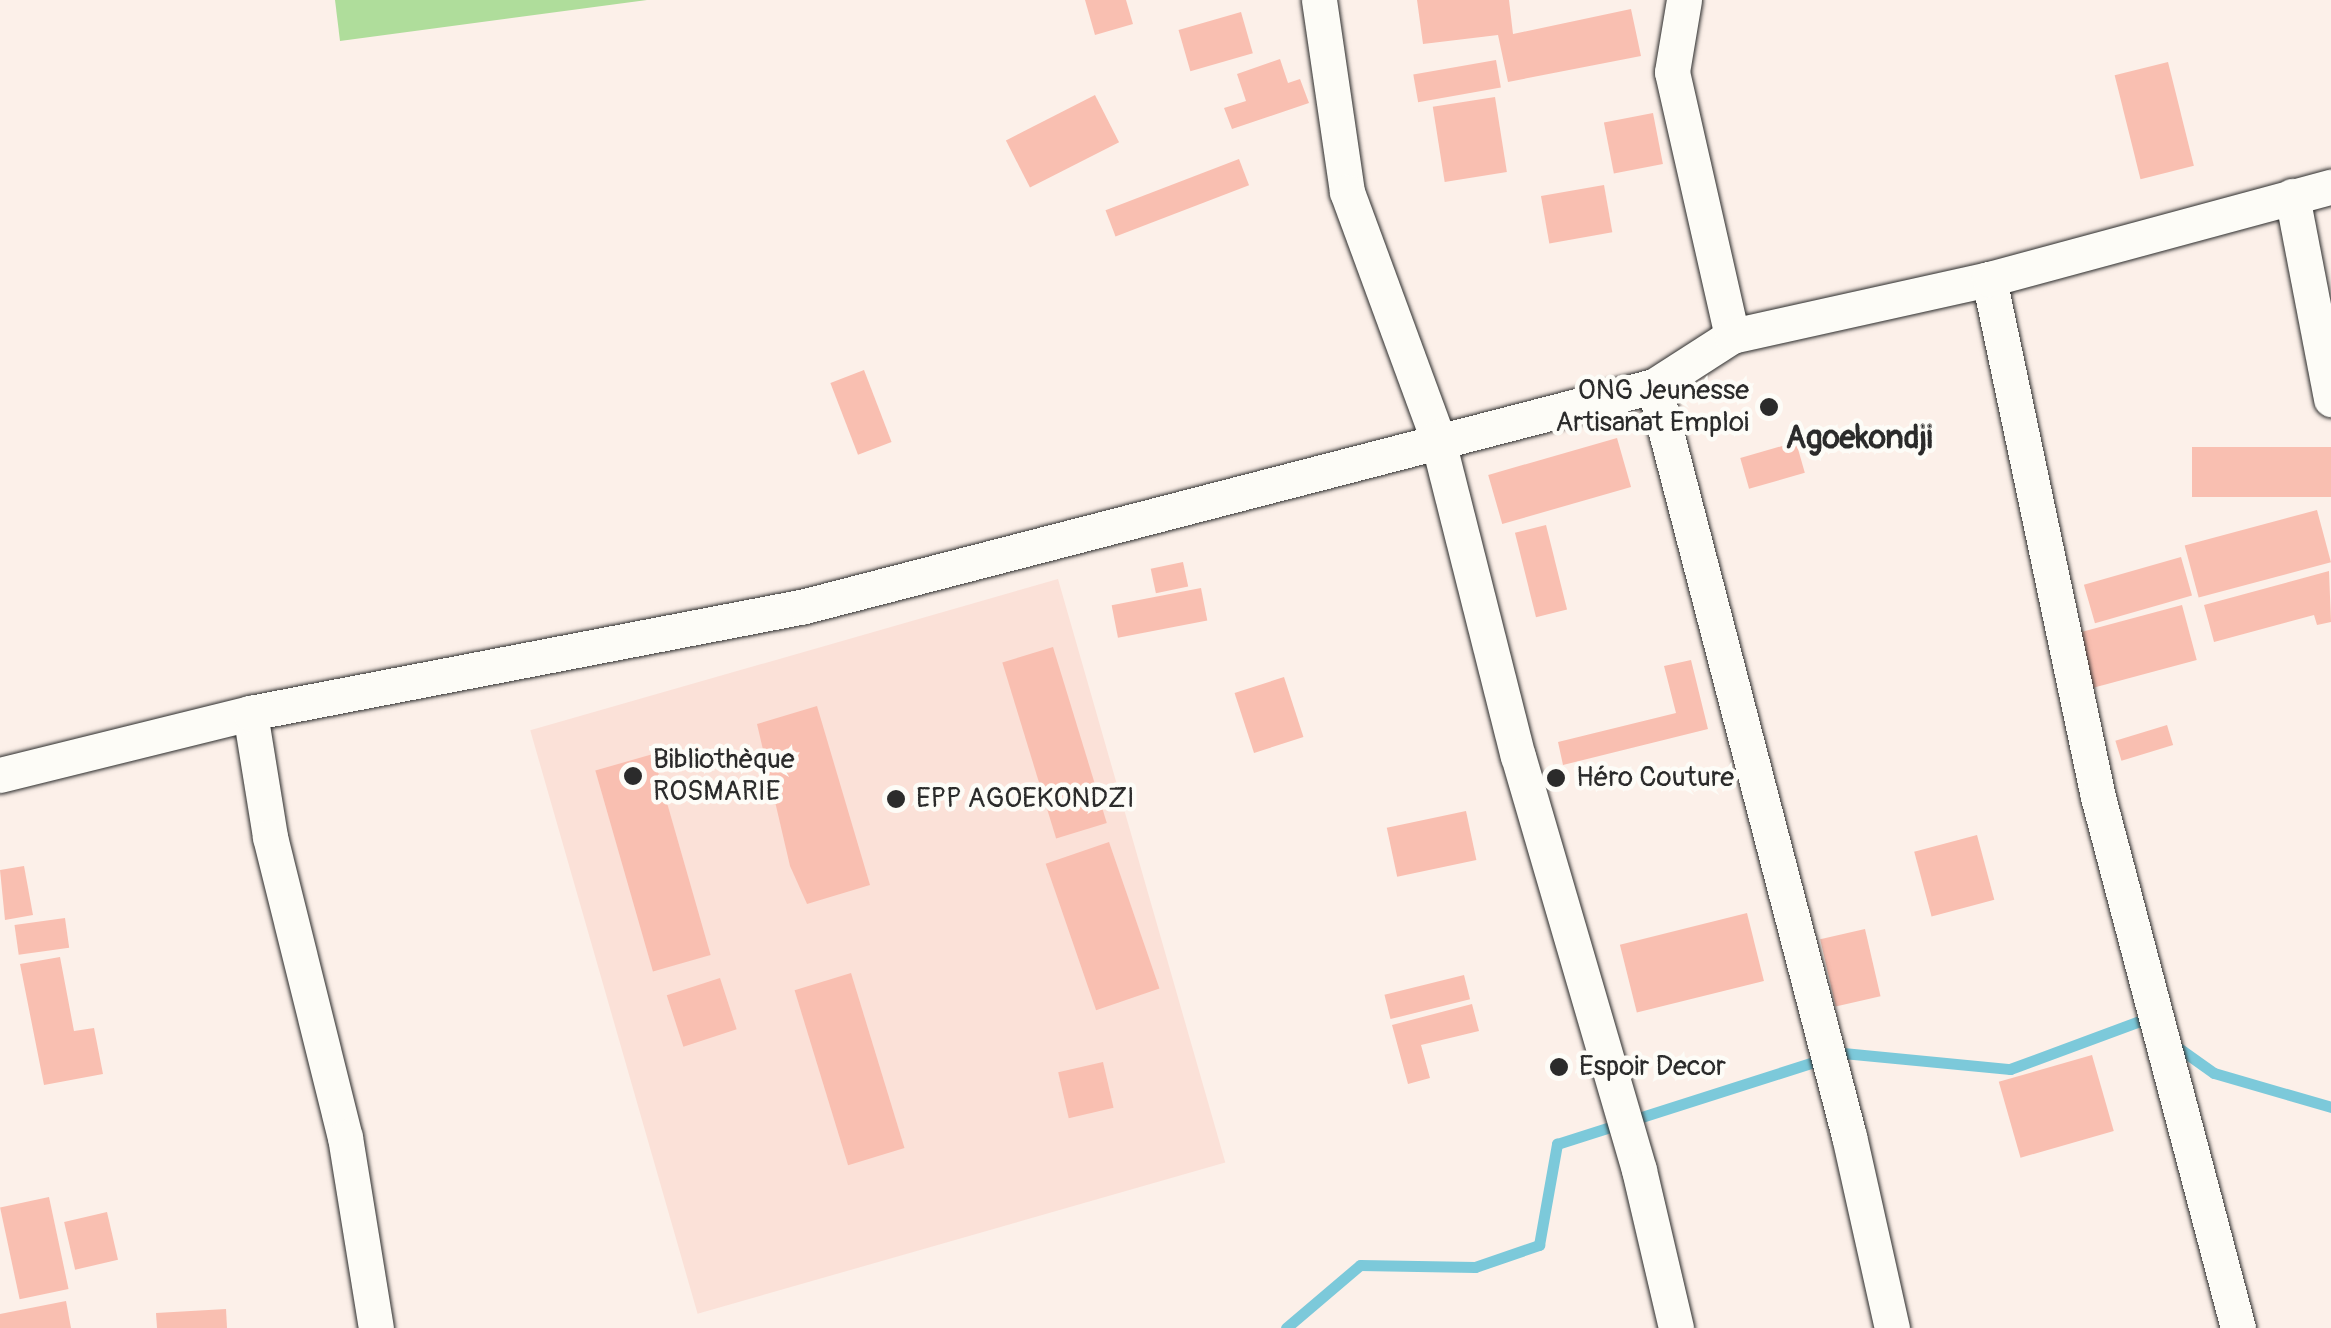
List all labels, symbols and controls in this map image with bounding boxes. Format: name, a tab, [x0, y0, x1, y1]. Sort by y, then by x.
place label: ONG Jeunesse Artisanat Emploi	[1555, 374, 1749, 440]
marker: ONG Jeunesse Artisanat Emploi	[1758, 396, 1780, 418]
district label: Agoekondji	[1786, 419, 1932, 457]
place label: Bibliothèque ROSMARIE	[653, 743, 795, 809]
place label: Héro Couture	[1576, 761, 1734, 795]
marker: Bibliothèque ROSMARIE	[622, 765, 644, 787]
marker: Héro Couture	[1545, 767, 1567, 789]
place label: EPP AGOEKONDZI	[916, 782, 1135, 816]
marker: EPP AGOEKONDZI	[885, 788, 907, 810]
place label: Espoir Decor	[1579, 1050, 1726, 1084]
marker: Espoir Decor	[1548, 1056, 1570, 1078]

